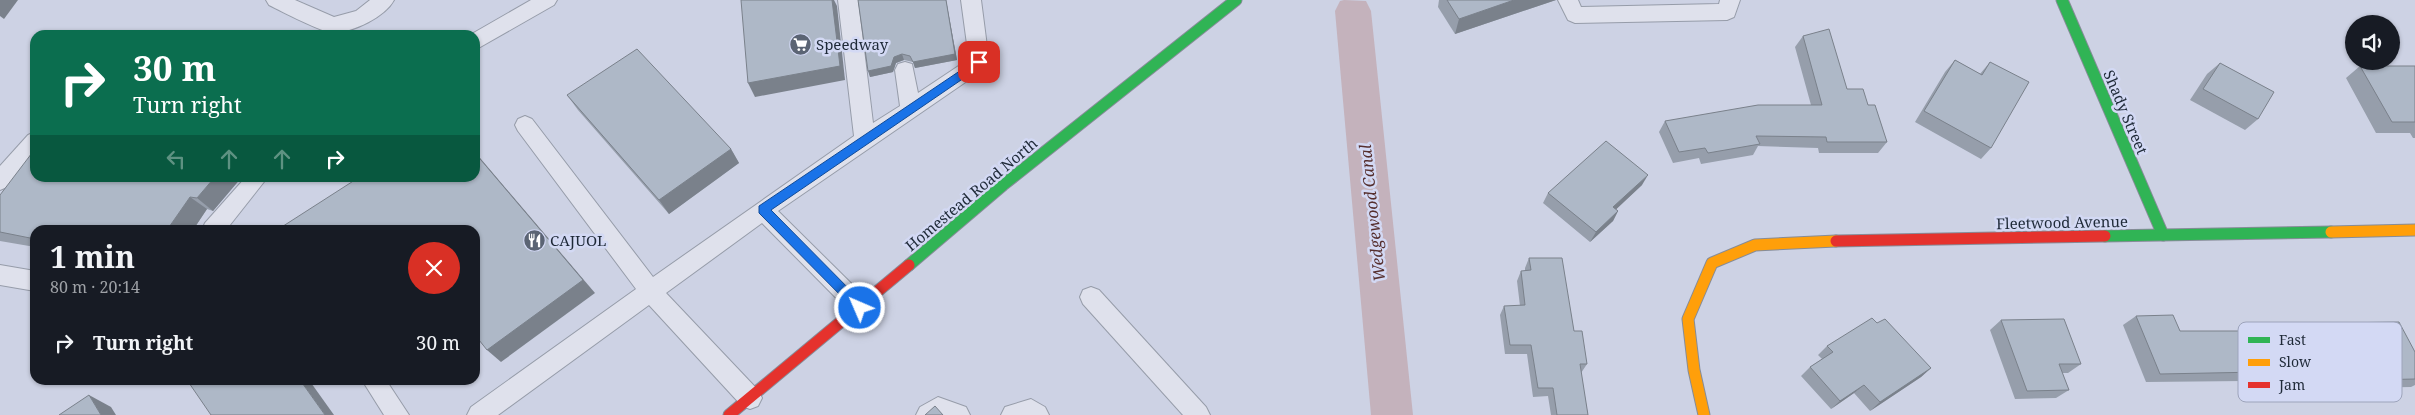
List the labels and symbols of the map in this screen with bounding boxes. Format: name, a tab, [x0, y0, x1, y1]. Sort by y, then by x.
supermarket icon: Speedway	[788, 32, 812, 56]
place label: Speedway	[816, 34, 889, 54]
pin	[958, 41, 1000, 83]
street label: Shady Street	[2099, 67, 2153, 157]
street label: Homestead Road North	[901, 133, 1042, 255]
water label: Wedgewood Canal	[1354, 143, 1390, 283]
street label: Fleetwood Avenue	[1996, 211, 2128, 233]
restaurant icon: CAJUOL	[522, 228, 546, 252]
place label: CAJUOL	[550, 230, 606, 250]
position arrow	[833, 281, 885, 333]
legend	[2238, 322, 2402, 402]
text: Fast	[2279, 330, 2306, 349]
text: Slow	[2279, 352, 2312, 371]
text: Jam	[2278, 375, 2305, 394]

